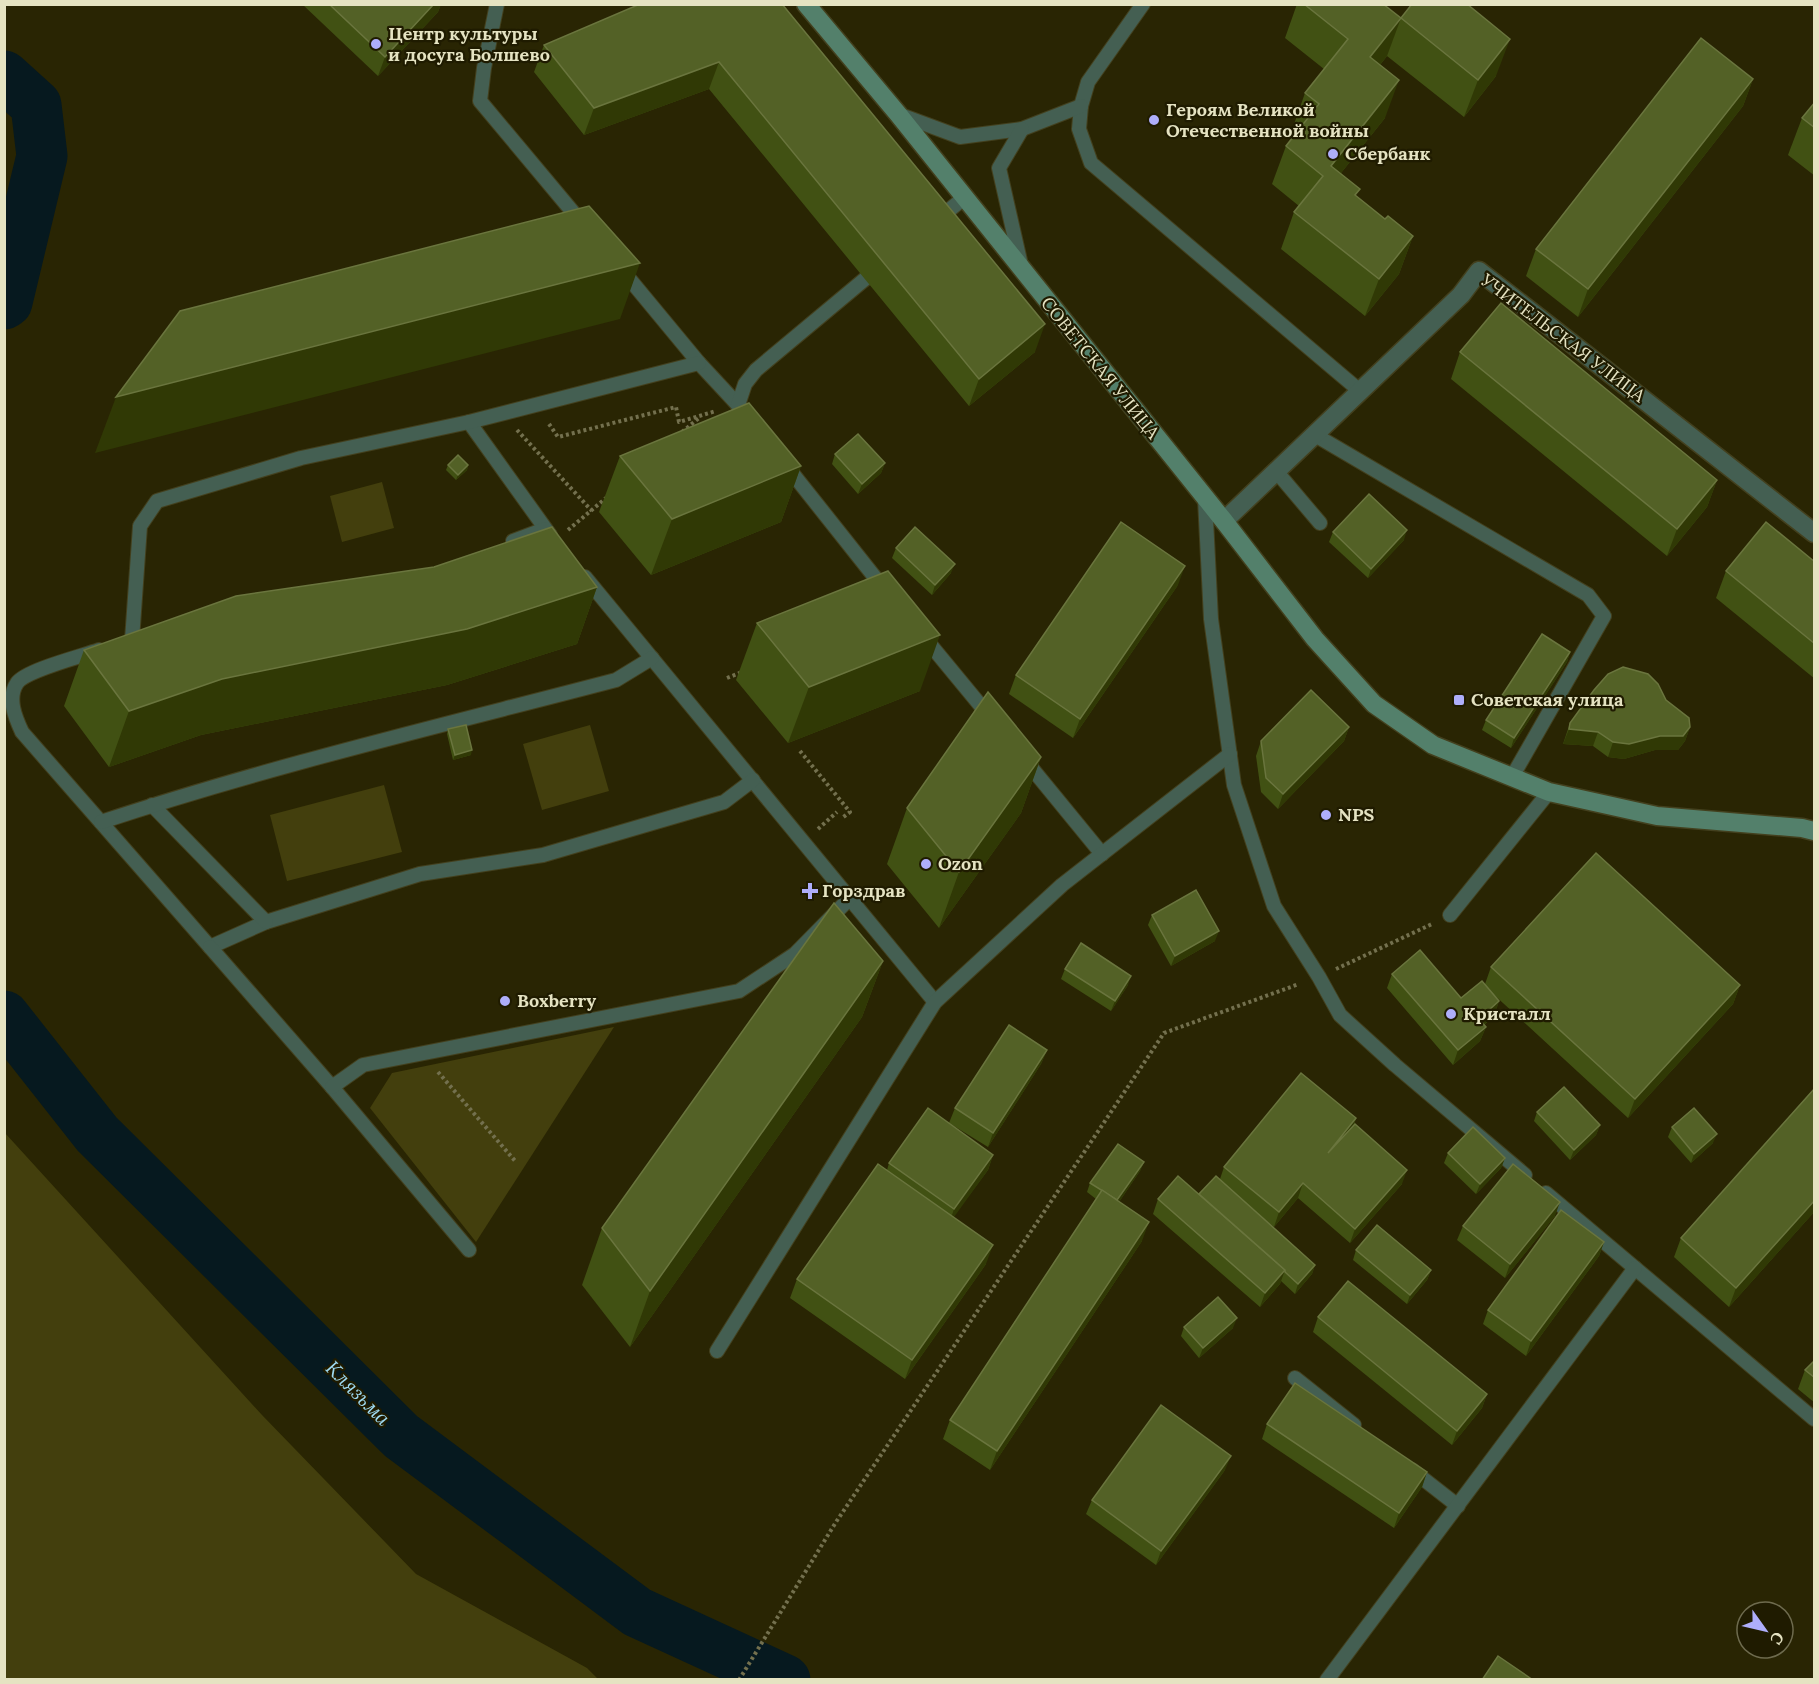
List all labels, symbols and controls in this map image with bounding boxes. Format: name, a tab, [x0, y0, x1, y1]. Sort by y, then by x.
place label: Центр культуры и досуга Болшево	[388, 22, 550, 66]
marker: Центр культуры и досуга Болшево	[369, 37, 383, 51]
place label: Героям Великой Отечественной войны	[1166, 98, 1369, 142]
marker: Героям Великой Отечественной войны	[1147, 113, 1161, 127]
place label: Сбербанк	[1345, 142, 1431, 165]
marker: Сбербанк	[1326, 147, 1340, 161]
street label: УЧИТЕЛЬСКАЯ УЛИЦА	[1476, 268, 1651, 407]
street label: СОВЕТСКАЯ УЛИЦА	[1036, 292, 1165, 444]
place label: Советская улица	[1471, 688, 1624, 711]
marker: Советская улица	[1452, 693, 1466, 707]
place label: NPS	[1338, 803, 1374, 826]
marker: NPS	[1319, 808, 1333, 822]
place label: Ozon	[938, 852, 983, 875]
marker: Ozon	[919, 857, 933, 871]
place label: Горздрав	[822, 879, 905, 902]
marker: Горздрав	[803, 884, 817, 898]
place label: Boxberry	[517, 989, 596, 1012]
marker: Boxberry	[498, 994, 512, 1008]
place label: Кристалл	[1463, 1002, 1551, 1025]
marker: Кристалл	[1444, 1007, 1458, 1021]
water label: Клязьма	[321, 1355, 396, 1430]
north arrow	[1735, 1600, 1795, 1660]
text: С	[1766, 1628, 1789, 1649]

